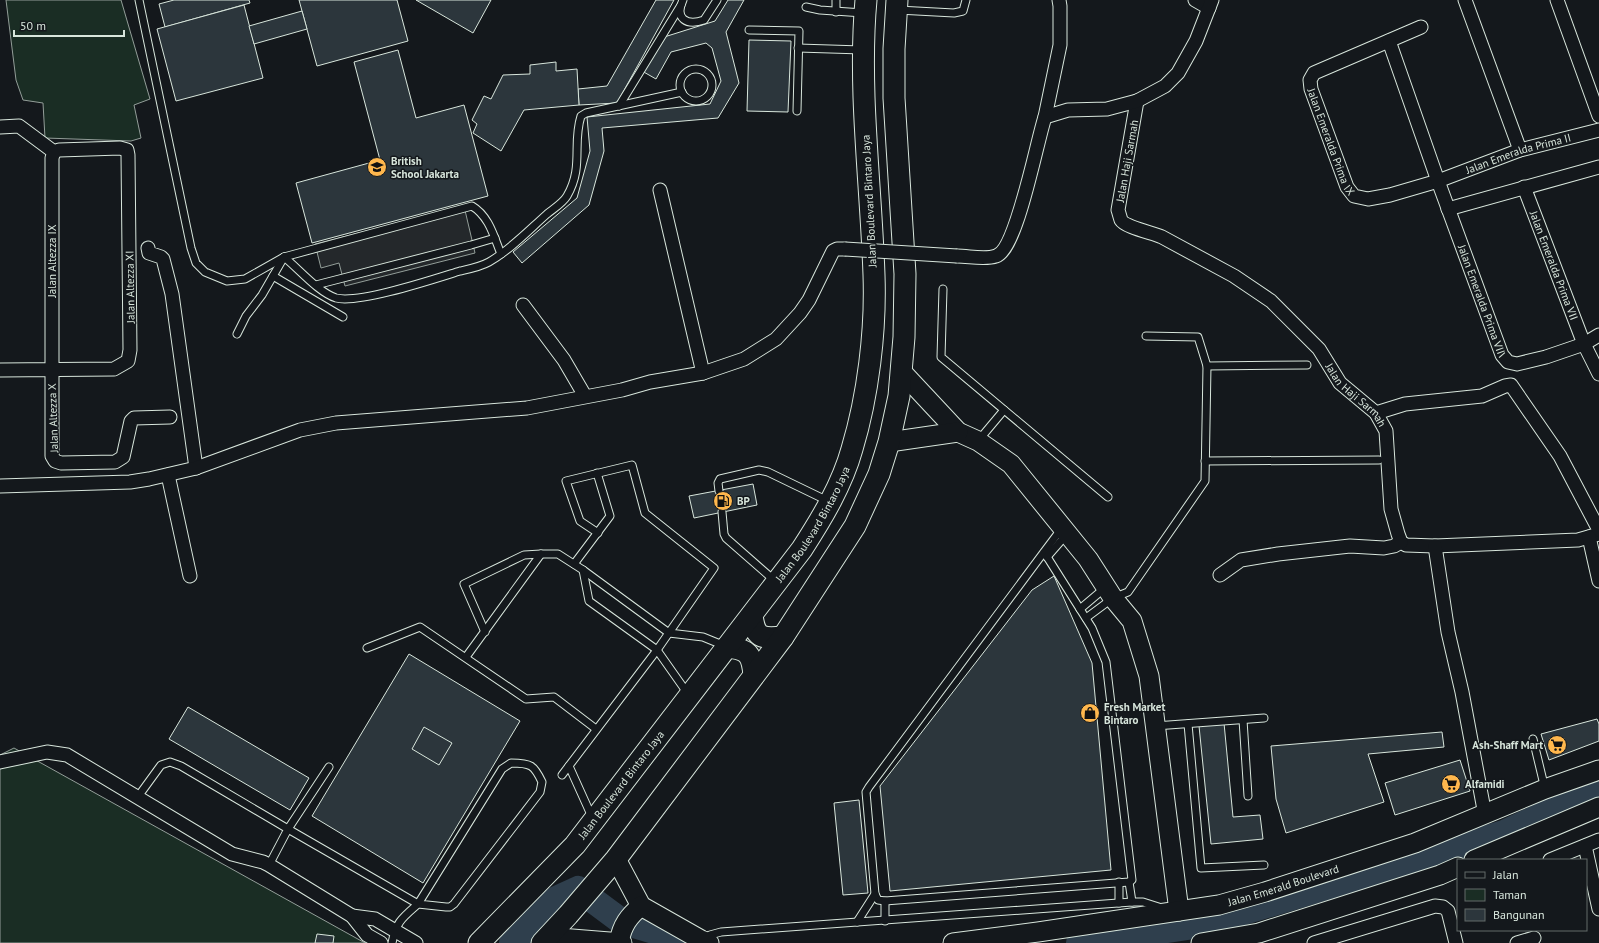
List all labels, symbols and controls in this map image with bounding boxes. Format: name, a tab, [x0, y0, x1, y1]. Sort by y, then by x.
scale bar	[14, 12, 124, 38]
text: 50 m	[20, 18, 46, 33]
street label: Jalan Emeralda Prima IX	[1304, 85, 1358, 198]
street label: Jalan Haji Sarmah	[1113, 119, 1141, 204]
street label: Jalan Emeralda Prima II	[1463, 130, 1572, 177]
street label: Jalan Boulevard Bintaro Jaya	[859, 134, 880, 269]
place label: British School Jakarta	[391, 154, 459, 181]
school or university icon: British School Jakarta	[366, 156, 388, 178]
street label: Jalan Emeralda Prima VII	[1526, 208, 1581, 322]
street label: Jalan Altezza IX	[45, 224, 59, 298]
street label: Jalan Emeralda Prima VIII	[1455, 242, 1508, 361]
street label: Jalan Altezza XI	[122, 251, 138, 324]
street label: Jalan Haji Sarmah	[1322, 360, 1389, 429]
street label: Jalan Altezza X	[45, 383, 61, 454]
street label: Jalan Boulevard Bintaro Jaya	[772, 464, 853, 586]
fuel station icon: BP	[712, 490, 734, 512]
place label: BP	[737, 494, 751, 508]
place label: Fresh Market Bintaro	[1104, 700, 1165, 727]
shop icon: Fresh Market Bintaro	[1079, 702, 1101, 724]
street label: Jalan Boulevard Bintaro Jaya	[574, 728, 667, 843]
supermarket icon: Ash-Shaff Mart	[1546, 734, 1568, 756]
place label: Ash-Shaff Mart	[1472, 738, 1543, 752]
supermarket icon: Alfamidi	[1440, 773, 1462, 795]
place label: Alfamidi	[1465, 777, 1505, 791]
legend	[1457, 859, 1587, 931]
street label: Jalan Emerald Boulevard	[1225, 861, 1341, 909]
text: Jalan	[1492, 867, 1518, 882]
text: Taman	[1493, 887, 1527, 902]
text: Bangunan	[1493, 907, 1545, 922]

